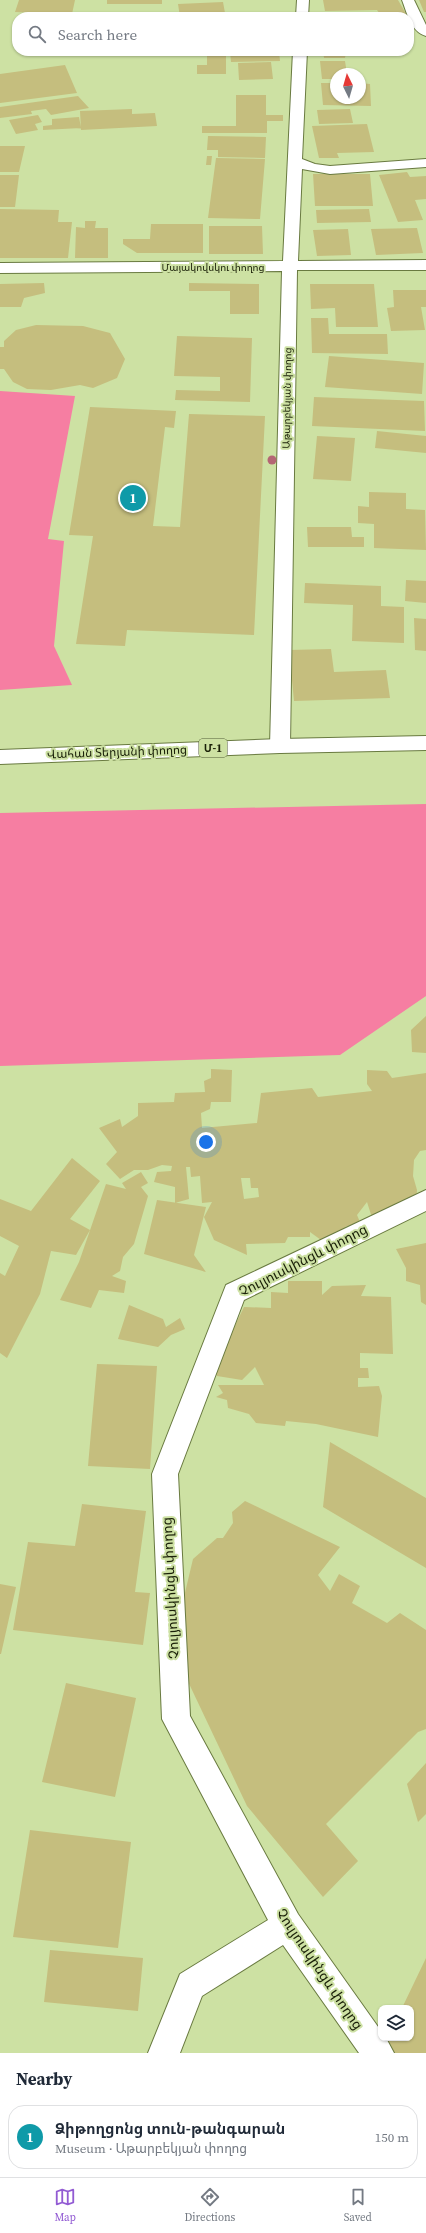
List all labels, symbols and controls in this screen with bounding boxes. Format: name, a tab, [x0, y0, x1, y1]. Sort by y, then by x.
search box	[12, 12, 414, 56]
icon: search	[26, 23, 48, 45]
text: Search here	[58, 24, 137, 45]
north arrow	[330, 68, 366, 104]
street label: Մայակովսկու փողոց	[161, 261, 265, 274]
street label: Աթարբեկյան փողոց	[280, 347, 294, 449]
pin: 1	[120, 483, 146, 513]
road number: Մ-1	[199, 739, 227, 757]
street label: Վահան Տերյանի փողոց	[47, 742, 187, 762]
your location	[196, 1132, 216, 1152]
street label: Չուլյուսկինցև փողոց	[235, 1219, 371, 1301]
street label: Չուլյուսկինցև փողոց	[156, 1516, 184, 1660]
street label: Չուլյուսկինցև փողոց	[272, 1904, 368, 2034]
map controls	[378, 2005, 414, 2041]
button: layers	[378, 2005, 414, 2041]
text: Nearby	[16, 2067, 72, 2091]
text: Ձիթողցոնց տուն-թանգարան	[55, 2118, 285, 2139]
text: 1	[26, 2129, 34, 2146]
text: 150 m	[375, 2129, 409, 2146]
text: Museum · Աթարբեկյան փողոց	[55, 2140, 247, 2157]
tab: Map	[54, 2186, 76, 2225]
tab: Directions	[184, 2186, 235, 2225]
tab: Saved	[344, 2186, 372, 2225]

